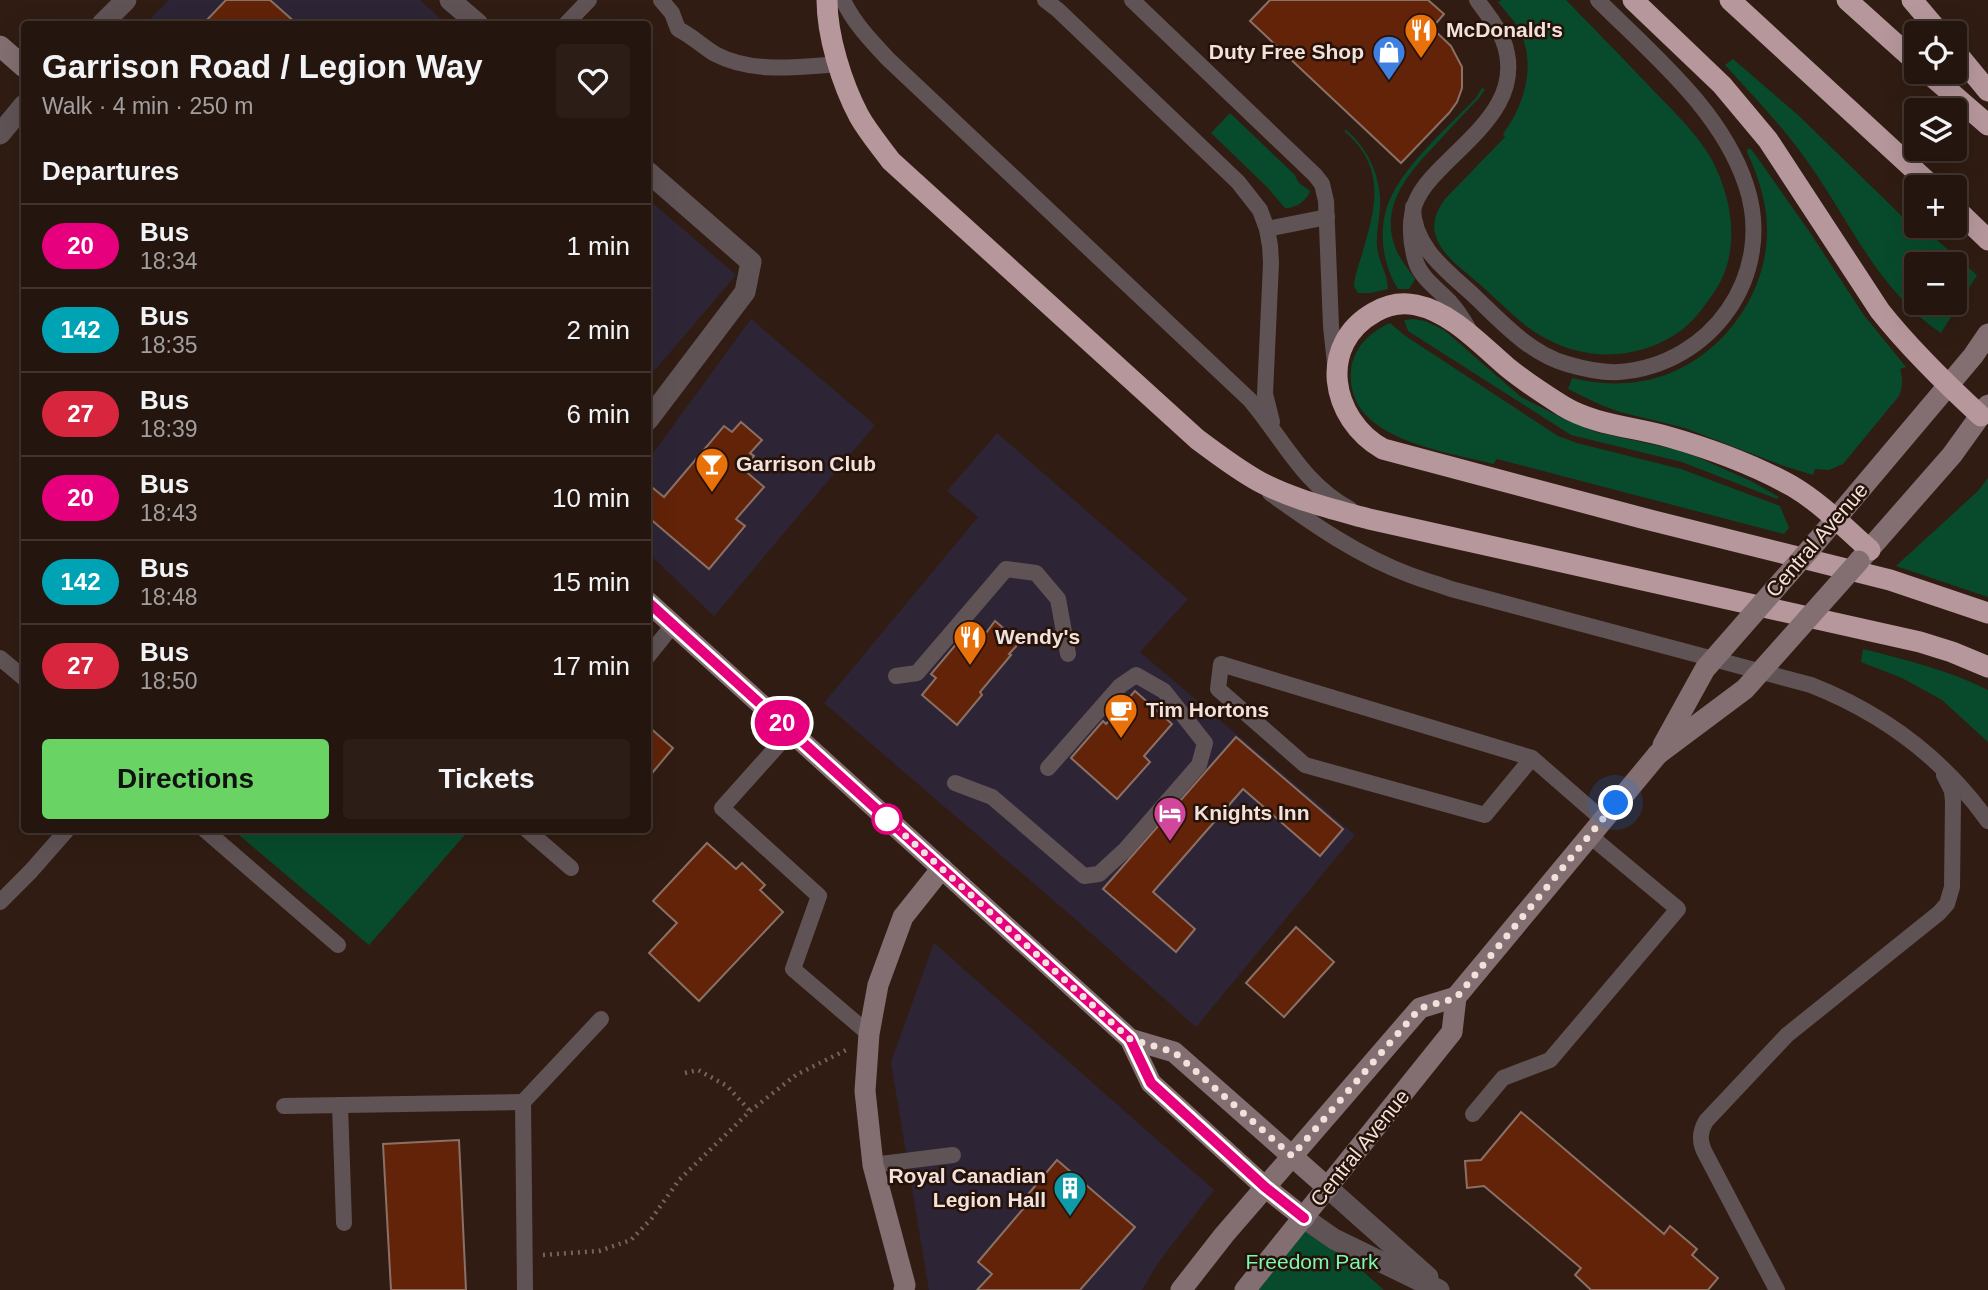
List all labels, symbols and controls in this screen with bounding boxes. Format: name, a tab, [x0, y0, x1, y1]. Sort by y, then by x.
restaurant icon: McDonald's	[1402, 11, 1440, 60]
place label: McDonald's	[1446, 18, 1563, 41]
map controls	[1904, 21, 1967, 315]
button: locate	[1904, 21, 1967, 84]
shop icon: Duty Free Shop	[1370, 33, 1408, 82]
place label: Duty Free Shop	[1209, 40, 1364, 63]
button: heart	[556, 44, 630, 118]
text: Garrison Road / Legion Way	[42, 48, 483, 85]
text: Walk · 4 min · 250 m	[42, 93, 253, 119]
button: layers	[1904, 98, 1967, 161]
text: Departures	[42, 156, 179, 186]
button: +	[1904, 175, 1967, 238]
text: Bus	[140, 217, 189, 247]
text: 1 min	[566, 231, 630, 261]
text: 20	[67, 232, 94, 259]
text: 18:34	[140, 248, 198, 274]
button: −	[1904, 252, 1967, 315]
text: Bus	[140, 301, 189, 331]
text: 2 min	[566, 315, 630, 345]
text: 142	[60, 316, 101, 343]
text: 18:35	[140, 332, 198, 358]
text: Bus	[140, 385, 189, 415]
text: 6 min	[566, 399, 630, 429]
text: 27	[67, 400, 94, 427]
text: 18:39	[140, 416, 198, 442]
bar icon: Garrison Club	[693, 445, 731, 494]
place label: Garrison Club	[736, 452, 876, 475]
text: Bus	[140, 469, 189, 499]
street label: Central Avenue	[1761, 478, 1872, 601]
text: 10 min	[552, 483, 630, 513]
text: 20	[67, 484, 94, 511]
text: 18:43	[140, 500, 198, 526]
text: Bus	[140, 553, 189, 583]
text: 15 min	[552, 567, 630, 597]
text: 142	[60, 568, 101, 595]
text: 18:48	[140, 584, 198, 610]
restaurant icon: Wendy's	[951, 618, 989, 667]
place label: Wendy's	[995, 625, 1080, 648]
text: Bus	[140, 637, 189, 667]
text: 17 min	[552, 651, 630, 681]
text: 27	[67, 652, 94, 679]
text: 18:50	[140, 668, 198, 694]
cafe icon: Tim Hortons	[1102, 691, 1140, 740]
place label: Tim Hortons	[1146, 698, 1269, 721]
line badge: 20	[750, 700, 814, 746]
text: 20	[769, 709, 795, 736]
button: Directions	[42, 739, 329, 819]
button: Tickets	[343, 739, 630, 819]
your location	[1598, 785, 1633, 820]
hotel icon: Knights Inn	[1151, 794, 1189, 843]
place label: Knights Inn	[1194, 801, 1309, 824]
unlabelled marker	[872, 804, 902, 834]
street label: Central Avenue	[1306, 1085, 1414, 1211]
place label: Royal Canadian Legion Hall	[888, 1164, 1046, 1211]
building icon: Royal Canadian Legion Hall	[1051, 1169, 1089, 1218]
park label: Freedom Park	[1245, 1250, 1379, 1273]

